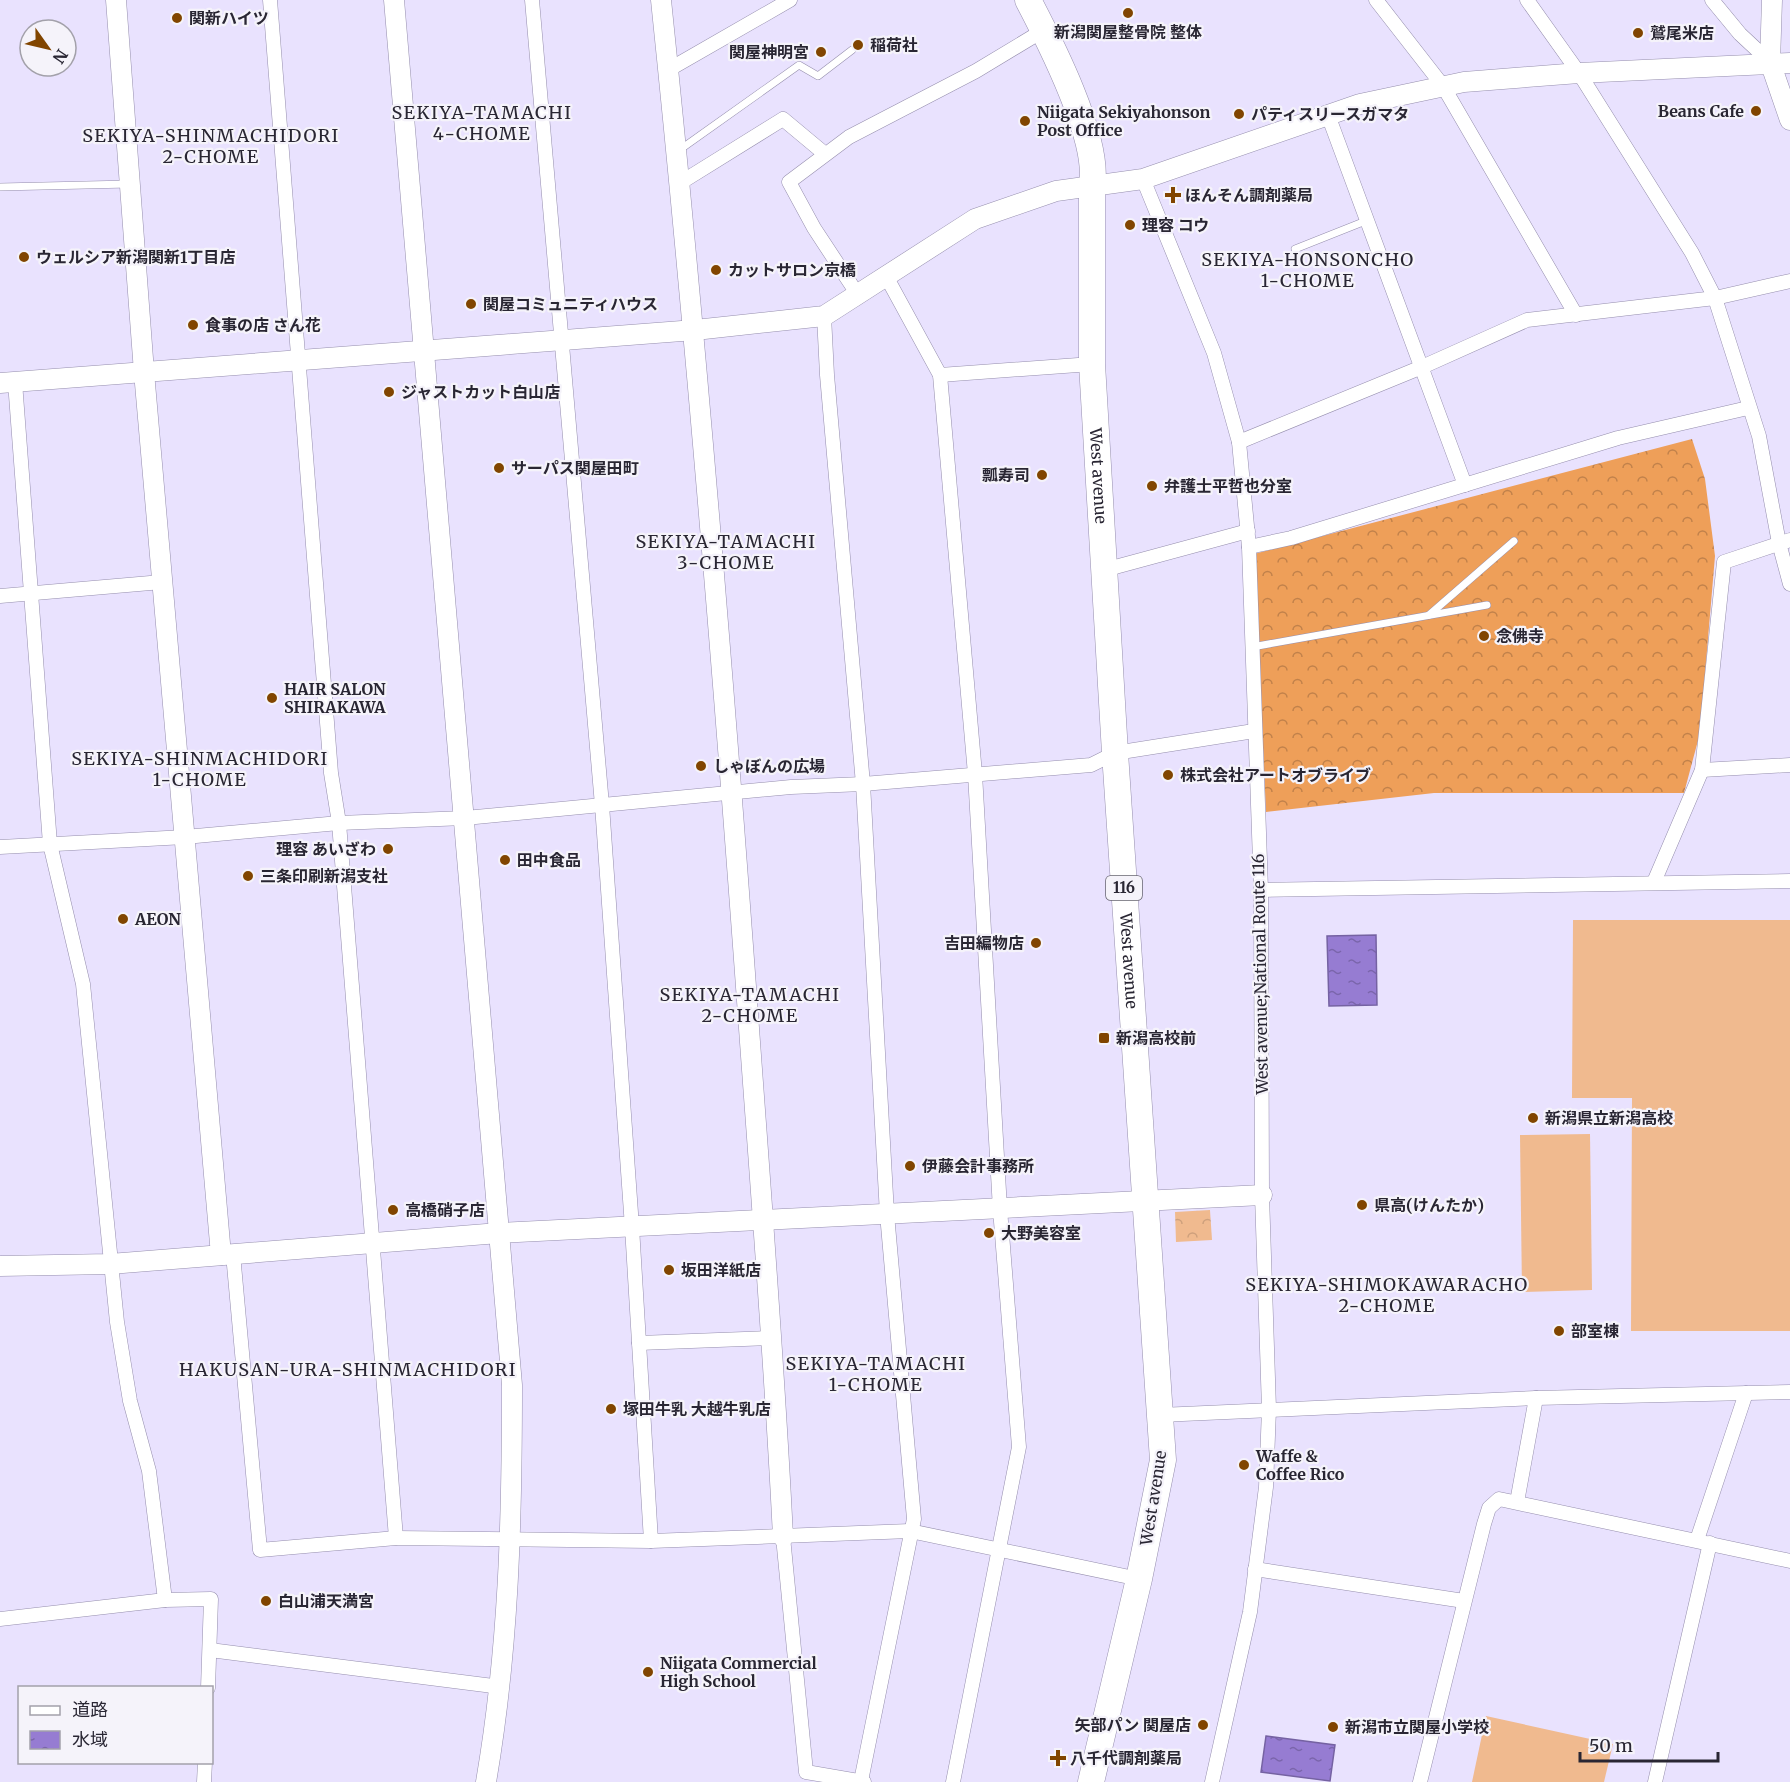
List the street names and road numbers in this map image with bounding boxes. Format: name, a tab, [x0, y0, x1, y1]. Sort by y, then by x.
street label: West avenue	[1086, 426, 1111, 524]
street label: West avenue;National Route 116	[1248, 853, 1272, 1096]
road number: 116	[1106, 876, 1142, 900]
street label: West avenue	[1116, 911, 1142, 1009]
street label: West avenue	[1135, 1449, 1170, 1548]

